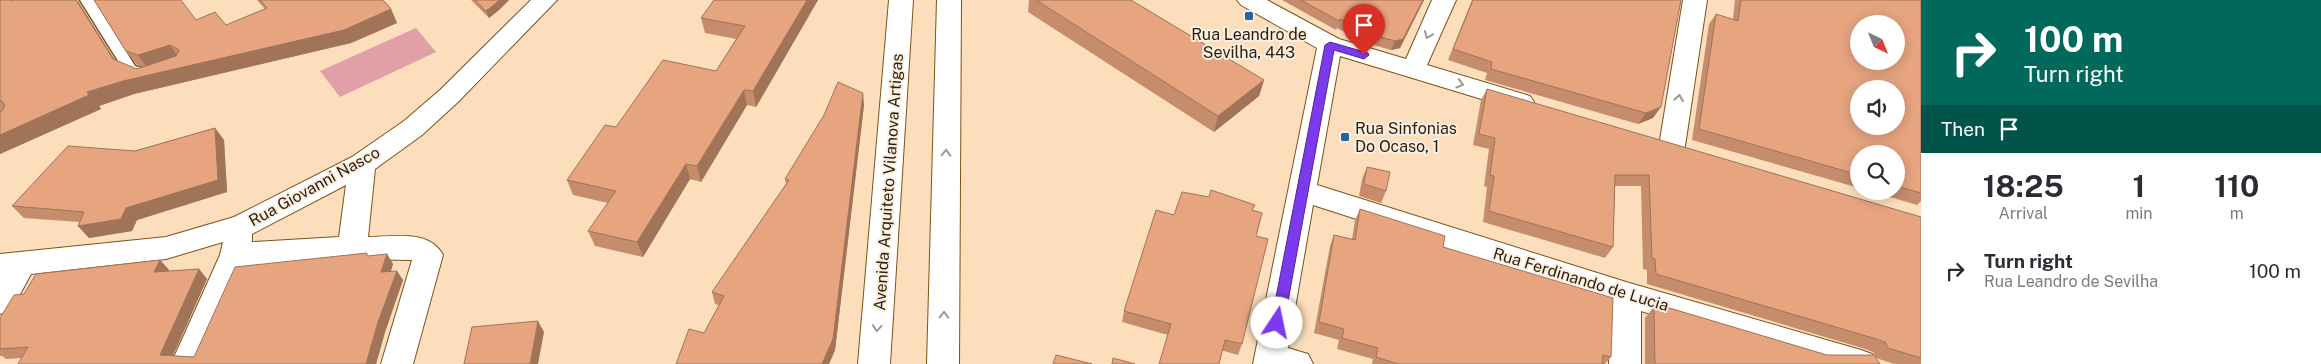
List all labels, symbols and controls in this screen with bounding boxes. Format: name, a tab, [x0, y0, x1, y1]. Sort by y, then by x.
pin	[1343, 4, 1385, 55]
marker: Rua Leandro de Sevilha, 443	[1243, 10, 1255, 22]
icon: arrive	[1350, 11, 1378, 39]
north arrow	[1850, 15, 1905, 70]
map controls	[1850, 15, 1905, 200]
text: 100 m	[2024, 19, 2123, 60]
icon: right	[1941, 20, 2006, 85]
place label: Rua Leandro de Sevilha, 443	[1191, 25, 1307, 62]
one-way arrow	[1424, 30, 1435, 39]
street label: Avenida Arquiteto Vilanova Artigas	[870, 53, 907, 311]
text: Turn right	[2024, 61, 2124, 87]
one-way arrow	[1455, 78, 1464, 88]
button: sound	[1850, 80, 1905, 135]
one-way arrow	[1674, 94, 1684, 103]
icon: arrive	[1995, 115, 2023, 143]
text: Then	[1941, 118, 1985, 140]
place label: Rua Sinfonias Do Ocaso, 1	[1355, 119, 1457, 156]
marker: Rua Sinfonias Do Ocaso, 1	[1339, 131, 1351, 143]
street label: Rua Giovanni Nasco	[245, 143, 383, 230]
button: search	[1850, 145, 1905, 200]
one-way arrow	[941, 149, 952, 157]
text: 18:25	[1983, 168, 2064, 204]
text: 1	[2133, 168, 2145, 204]
text: 110	[2214, 168, 2259, 204]
text: Arrival	[1998, 204, 2048, 223]
text: min	[2125, 204, 2153, 223]
text: m	[2230, 204, 2244, 223]
street label: Rua Ferdinando de Lucia	[1491, 244, 1671, 315]
text: Turn right	[1984, 250, 2073, 272]
icon: right	[1941, 257, 1969, 285]
text: 100 m	[2249, 260, 2301, 282]
text: Rua Leandro de Sevilha	[1984, 272, 2158, 291]
position arrow	[1250, 296, 1302, 348]
one-way arrow	[939, 311, 949, 319]
one-way arrow	[872, 324, 883, 332]

